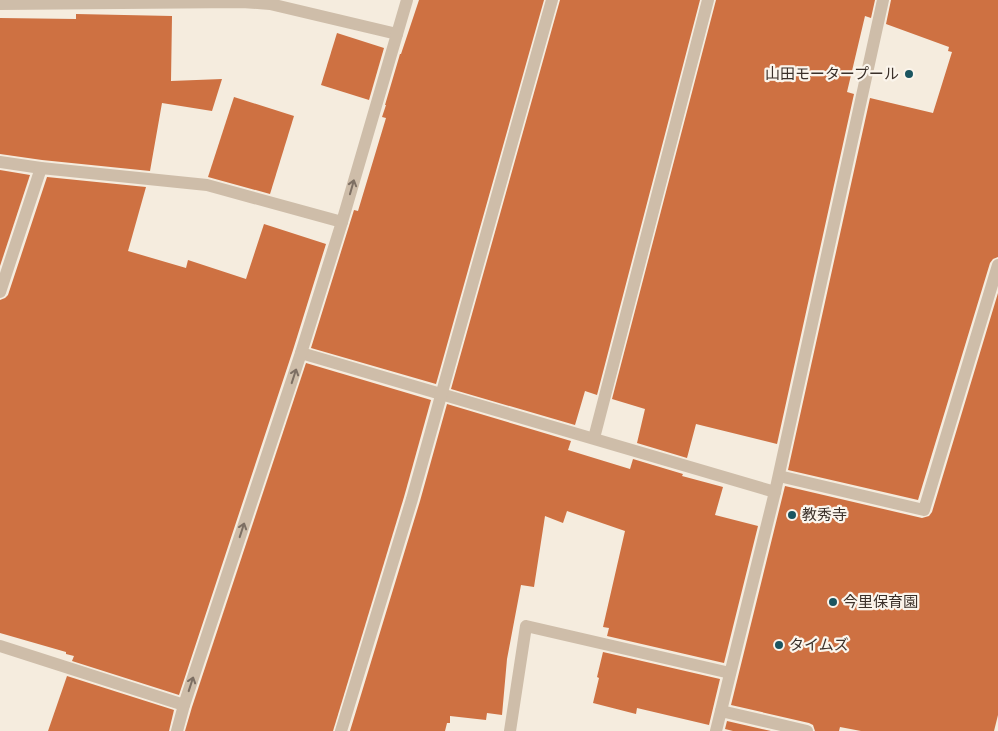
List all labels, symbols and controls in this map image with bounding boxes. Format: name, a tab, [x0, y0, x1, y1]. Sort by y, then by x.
place label: 山田モータープール	[765, 64, 899, 83]
marker: 山田モータープール	[903, 68, 915, 80]
one-way arrow	[347, 180, 357, 196]
one-way arrow	[289, 368, 299, 384]
place label: 教秀寺	[802, 505, 847, 524]
marker: 教秀寺	[786, 509, 798, 521]
one-way arrow	[238, 522, 248, 538]
place label: 今里保育園	[843, 592, 918, 611]
marker: 今里保育園	[827, 596, 839, 608]
place label: タイムズ	[789, 635, 849, 654]
marker: タイムズ	[773, 639, 785, 651]
one-way arrow	[187, 677, 196, 693]

